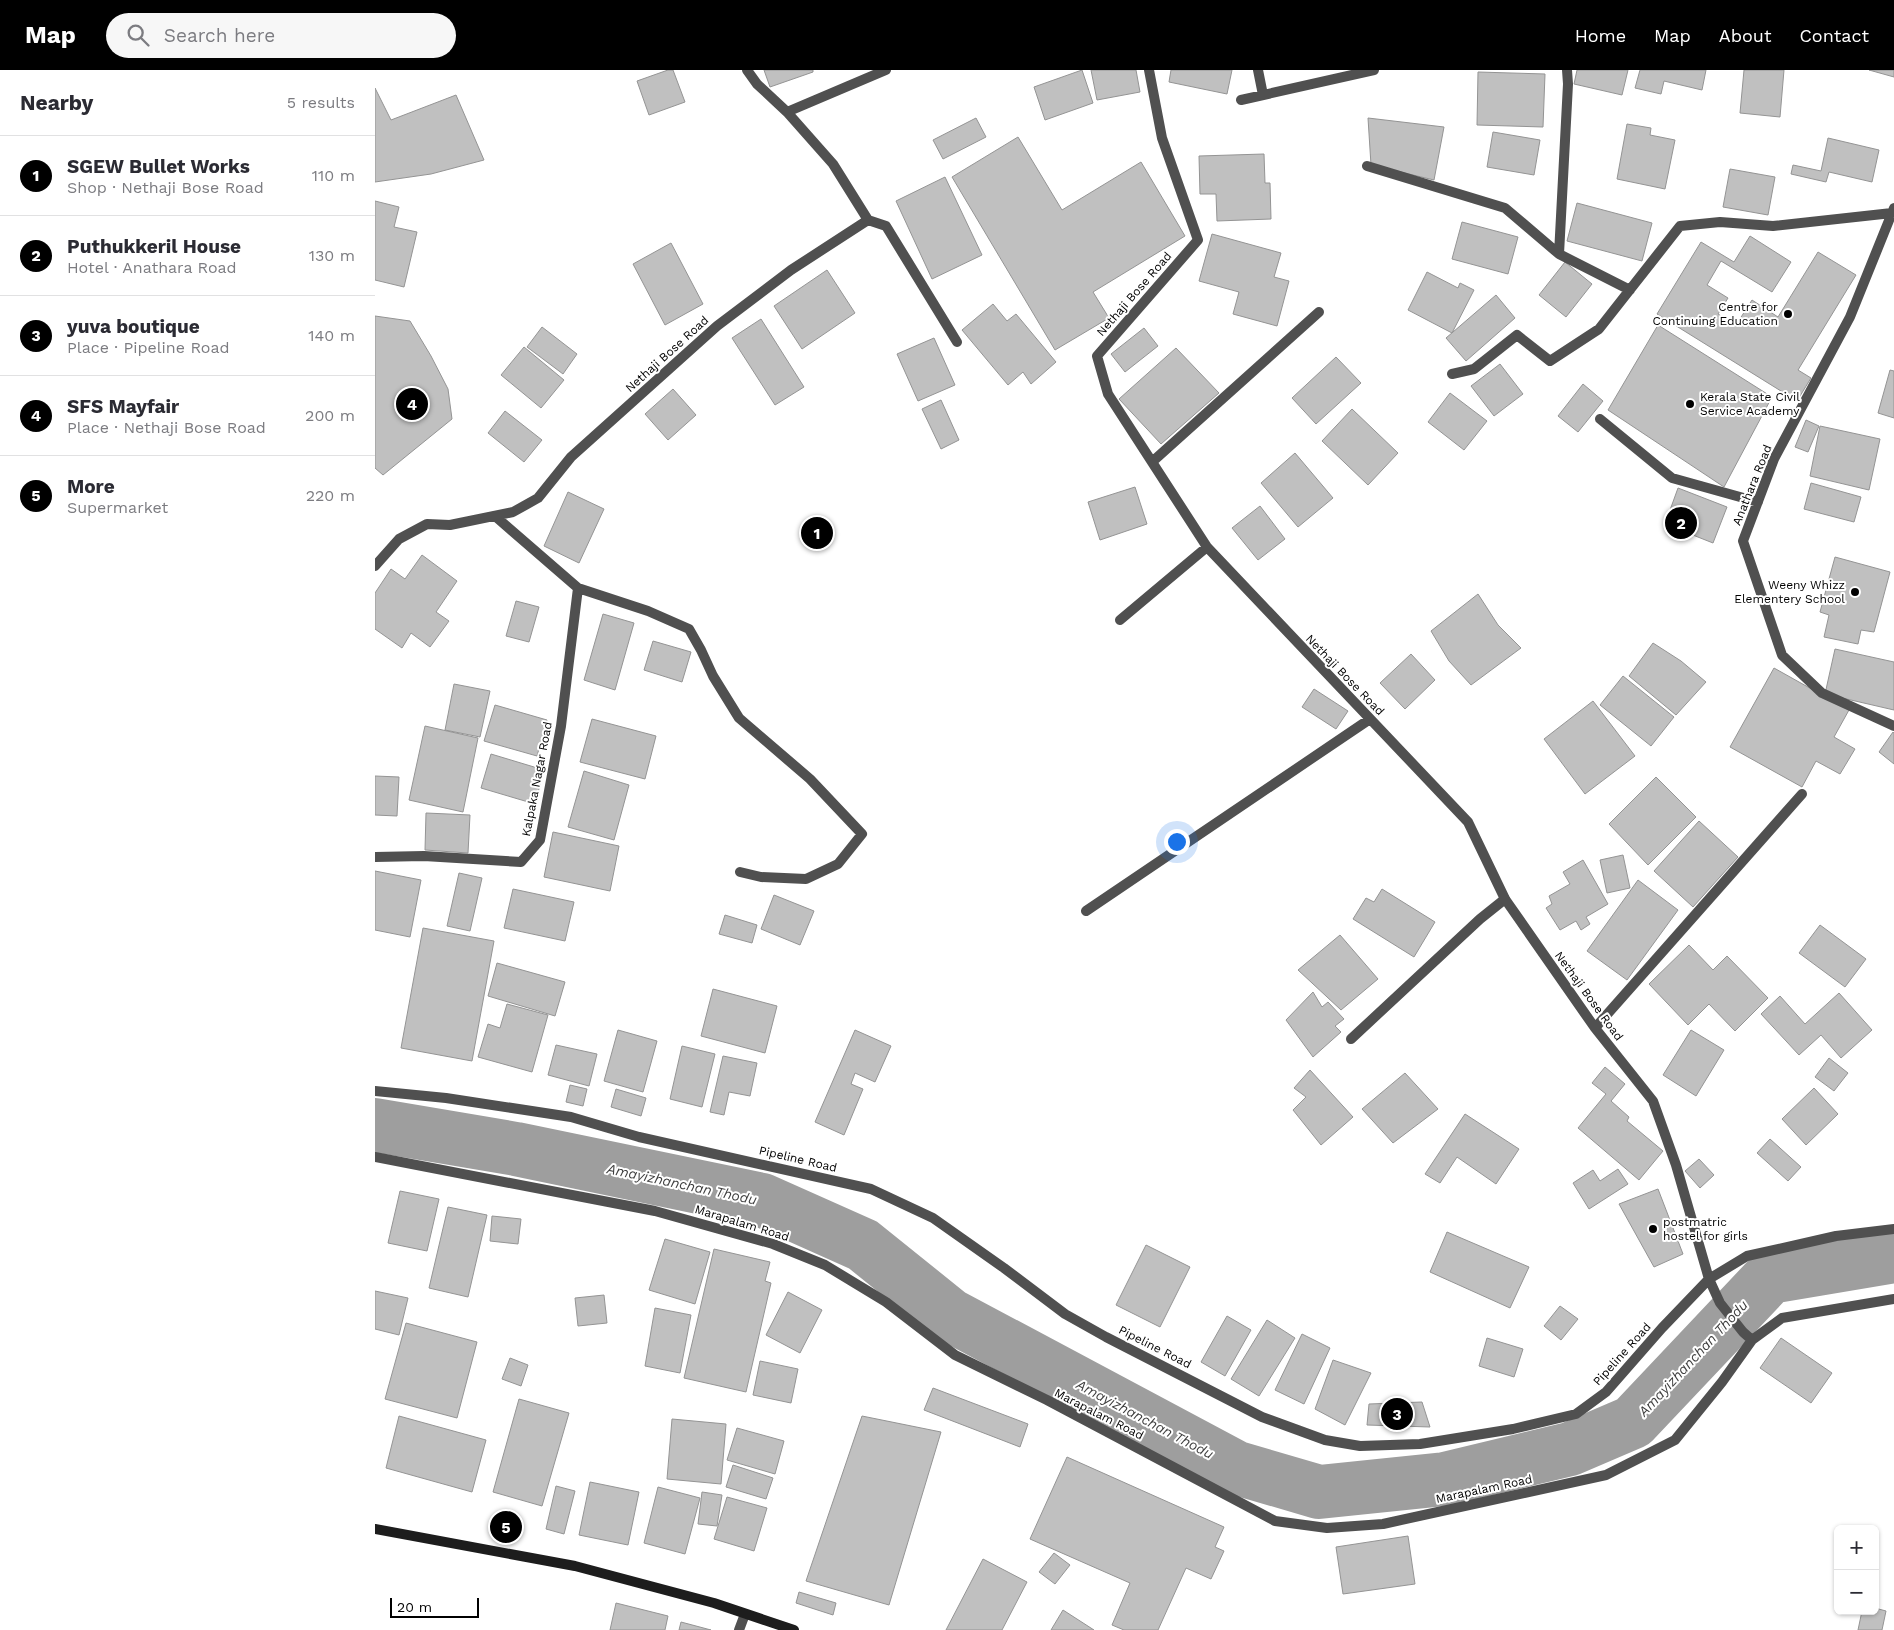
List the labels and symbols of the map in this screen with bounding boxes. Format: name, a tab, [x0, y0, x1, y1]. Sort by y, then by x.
street label: Nethaji Bose Road	[1094, 249, 1174, 339]
place label: Centre for Continuing Education	[1653, 300, 1778, 328]
marker: Centre for Continuing Education	[1782, 308, 1794, 320]
street label: Nethaji Bose Road	[623, 313, 711, 395]
pin: 4	[396, 385, 428, 423]
place label: Kerala State Civil Service Academy	[1700, 390, 1800, 418]
marker: Kerala State Civil Service Academy	[1684, 398, 1696, 410]
street label: Anathara Road	[1729, 443, 1775, 527]
pin: 2	[1665, 504, 1697, 542]
pin: 1	[801, 514, 833, 552]
place label: Weeny Whizz Elementery School	[1734, 578, 1845, 606]
marker: Weeny Whizz Elementery School	[1849, 586, 1861, 598]
street label: Nethaji Bose Road	[1303, 632, 1387, 718]
street label: Kalpaka Nagar Road	[519, 720, 555, 838]
your location	[1164, 829, 1190, 855]
street label: Nethaji Bose Road	[1552, 949, 1626, 1043]
street label: Pipeline Road	[758, 1143, 838, 1175]
water label: Amayizhanchan Thodu	[605, 1160, 758, 1208]
street label: Marapalam Road	[693, 1202, 791, 1244]
place label: postmatric hostel for girls	[1663, 1215, 1748, 1243]
marker: postmatric hostel for girls	[1647, 1223, 1659, 1235]
water label: Amayizhanchan Thodu	[1634, 1297, 1751, 1420]
street label: Pipeline Road	[1590, 1320, 1654, 1388]
street label: Pipeline Road	[1116, 1323, 1194, 1371]
water label: Amayizhanchan Thodu	[1073, 1376, 1216, 1462]
street label: Marapalam Road	[1052, 1385, 1146, 1443]
pin: 3	[1381, 1395, 1413, 1433]
street label: Marapalam Road	[1435, 1472, 1533, 1506]
pin: 5	[490, 1508, 522, 1546]
scale bar	[390, 1595, 479, 1618]

